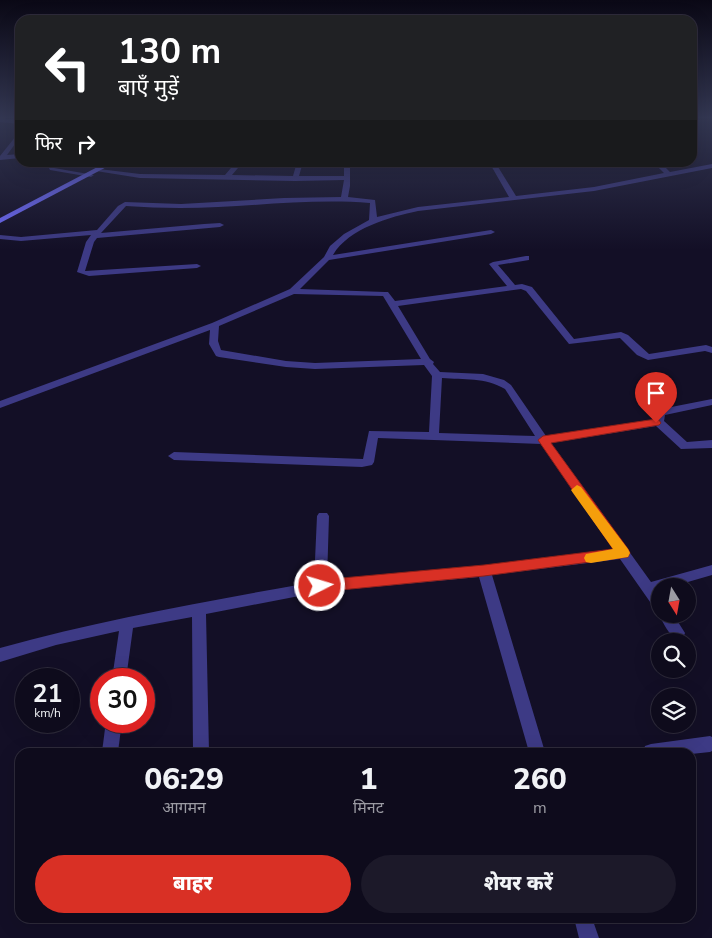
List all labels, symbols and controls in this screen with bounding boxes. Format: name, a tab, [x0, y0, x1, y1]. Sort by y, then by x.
text: 130 m	[118, 28, 221, 75]
icon: left	[35, 35, 100, 100]
text: बाएँ मुड़ें	[118, 73, 179, 103]
icon: right	[72, 130, 100, 158]
text: फिर	[35, 131, 62, 157]
pin	[635, 372, 677, 423]
icon: arrive	[642, 379, 670, 407]
position arrow	[293, 559, 345, 611]
north arrow	[651, 578, 696, 622]
map controls	[651, 578, 696, 733]
button: search	[651, 633, 696, 678]
speed limit sign: 30	[90, 668, 155, 733]
text: 21	[32, 677, 63, 711]
button: layers	[651, 688, 696, 733]
text: km/h	[34, 705, 61, 721]
text: 06:29	[144, 759, 224, 800]
text: 1	[359, 759, 377, 800]
text: 260	[513, 759, 567, 800]
text: आगमन	[162, 797, 206, 819]
text: मिनट	[353, 797, 384, 819]
text: m	[533, 797, 547, 819]
button: बाहर	[35, 855, 351, 913]
button: शेयर करें	[361, 855, 676, 913]

